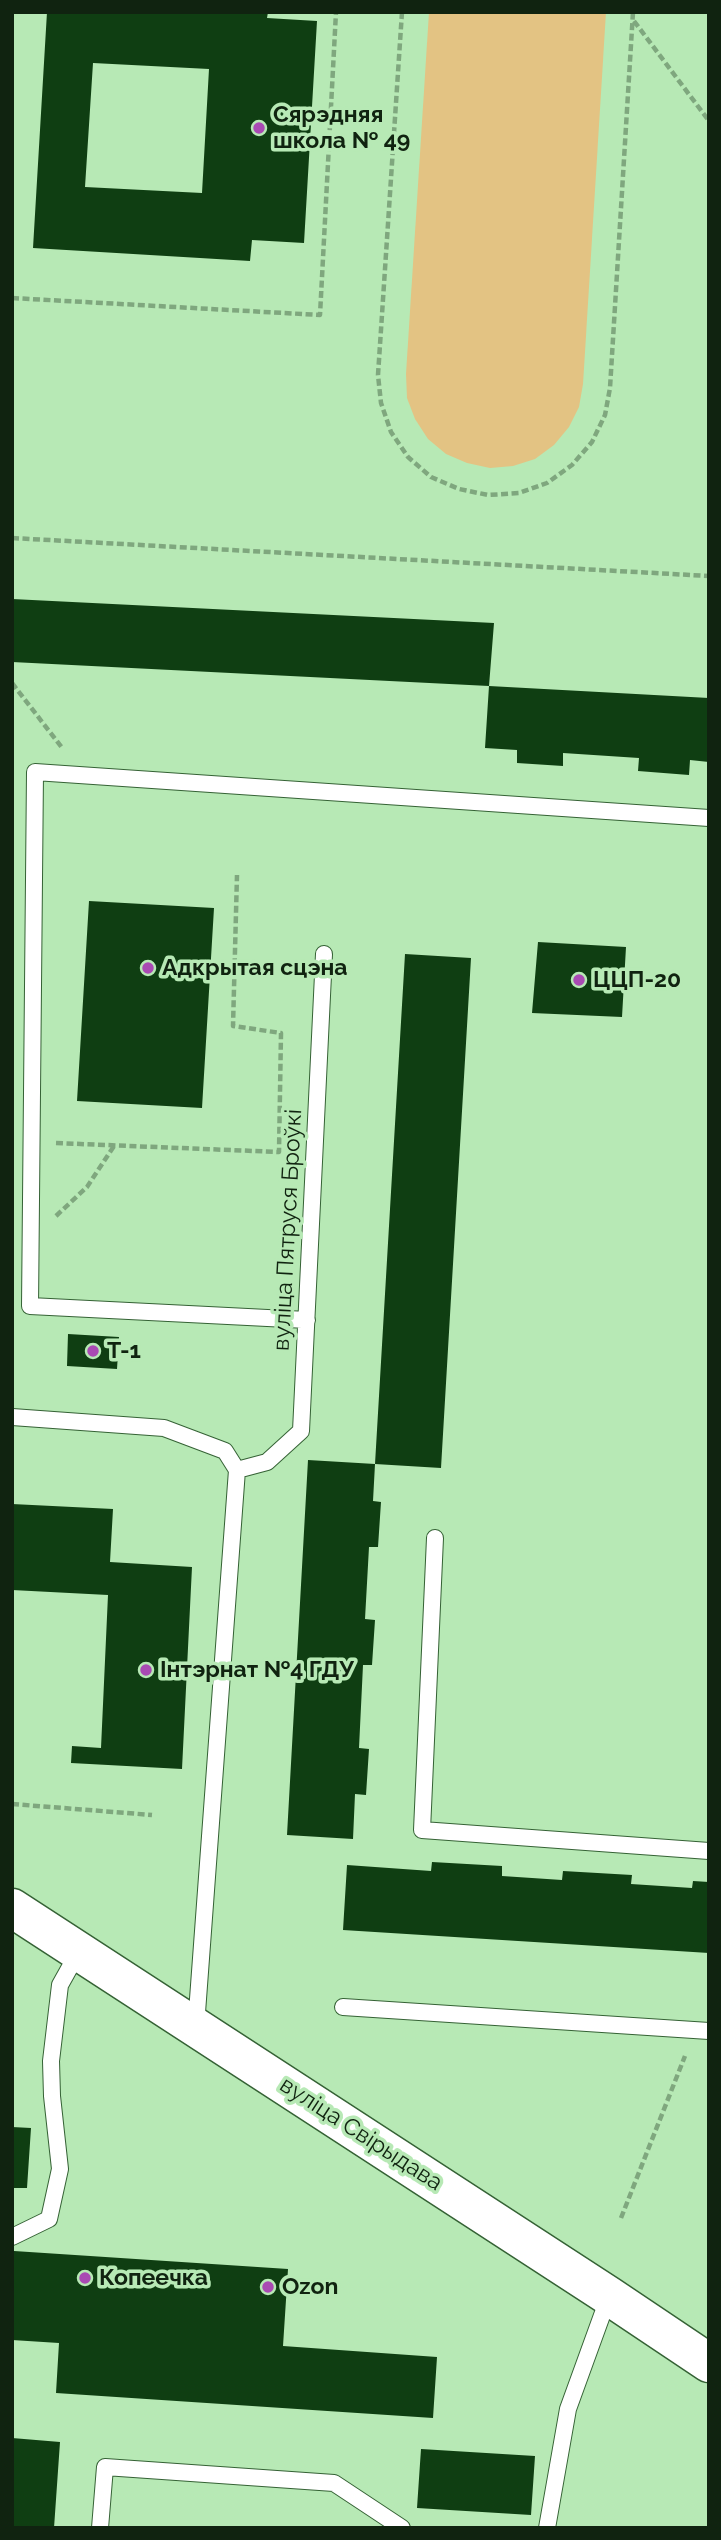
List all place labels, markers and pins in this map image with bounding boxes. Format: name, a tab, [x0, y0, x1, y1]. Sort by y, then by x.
place label: Сярэдняя школа № 49	[273, 101, 410, 155]
marker: Сярэдняя школа № 49	[251, 120, 267, 136]
place label: Адкрытая сцэна	[162, 954, 348, 982]
marker: Адкрытая сцэна	[140, 960, 156, 976]
place label: ЦЦП-20	[593, 966, 681, 994]
marker: ЦЦП-20	[571, 972, 587, 988]
place label: Т-1	[107, 1337, 141, 1365]
marker: Т-1	[85, 1343, 101, 1359]
place label: Інтэрнат №4 ГДУ	[160, 1656, 354, 1684]
marker: Інтэрнат №4 ГДУ	[138, 1662, 154, 1678]
place label: Копеечка	[99, 2264, 208, 2292]
marker: Копеечка	[77, 2270, 93, 2286]
place label: Ozon	[282, 2273, 338, 2301]
marker: Ozon	[260, 2279, 276, 2295]

